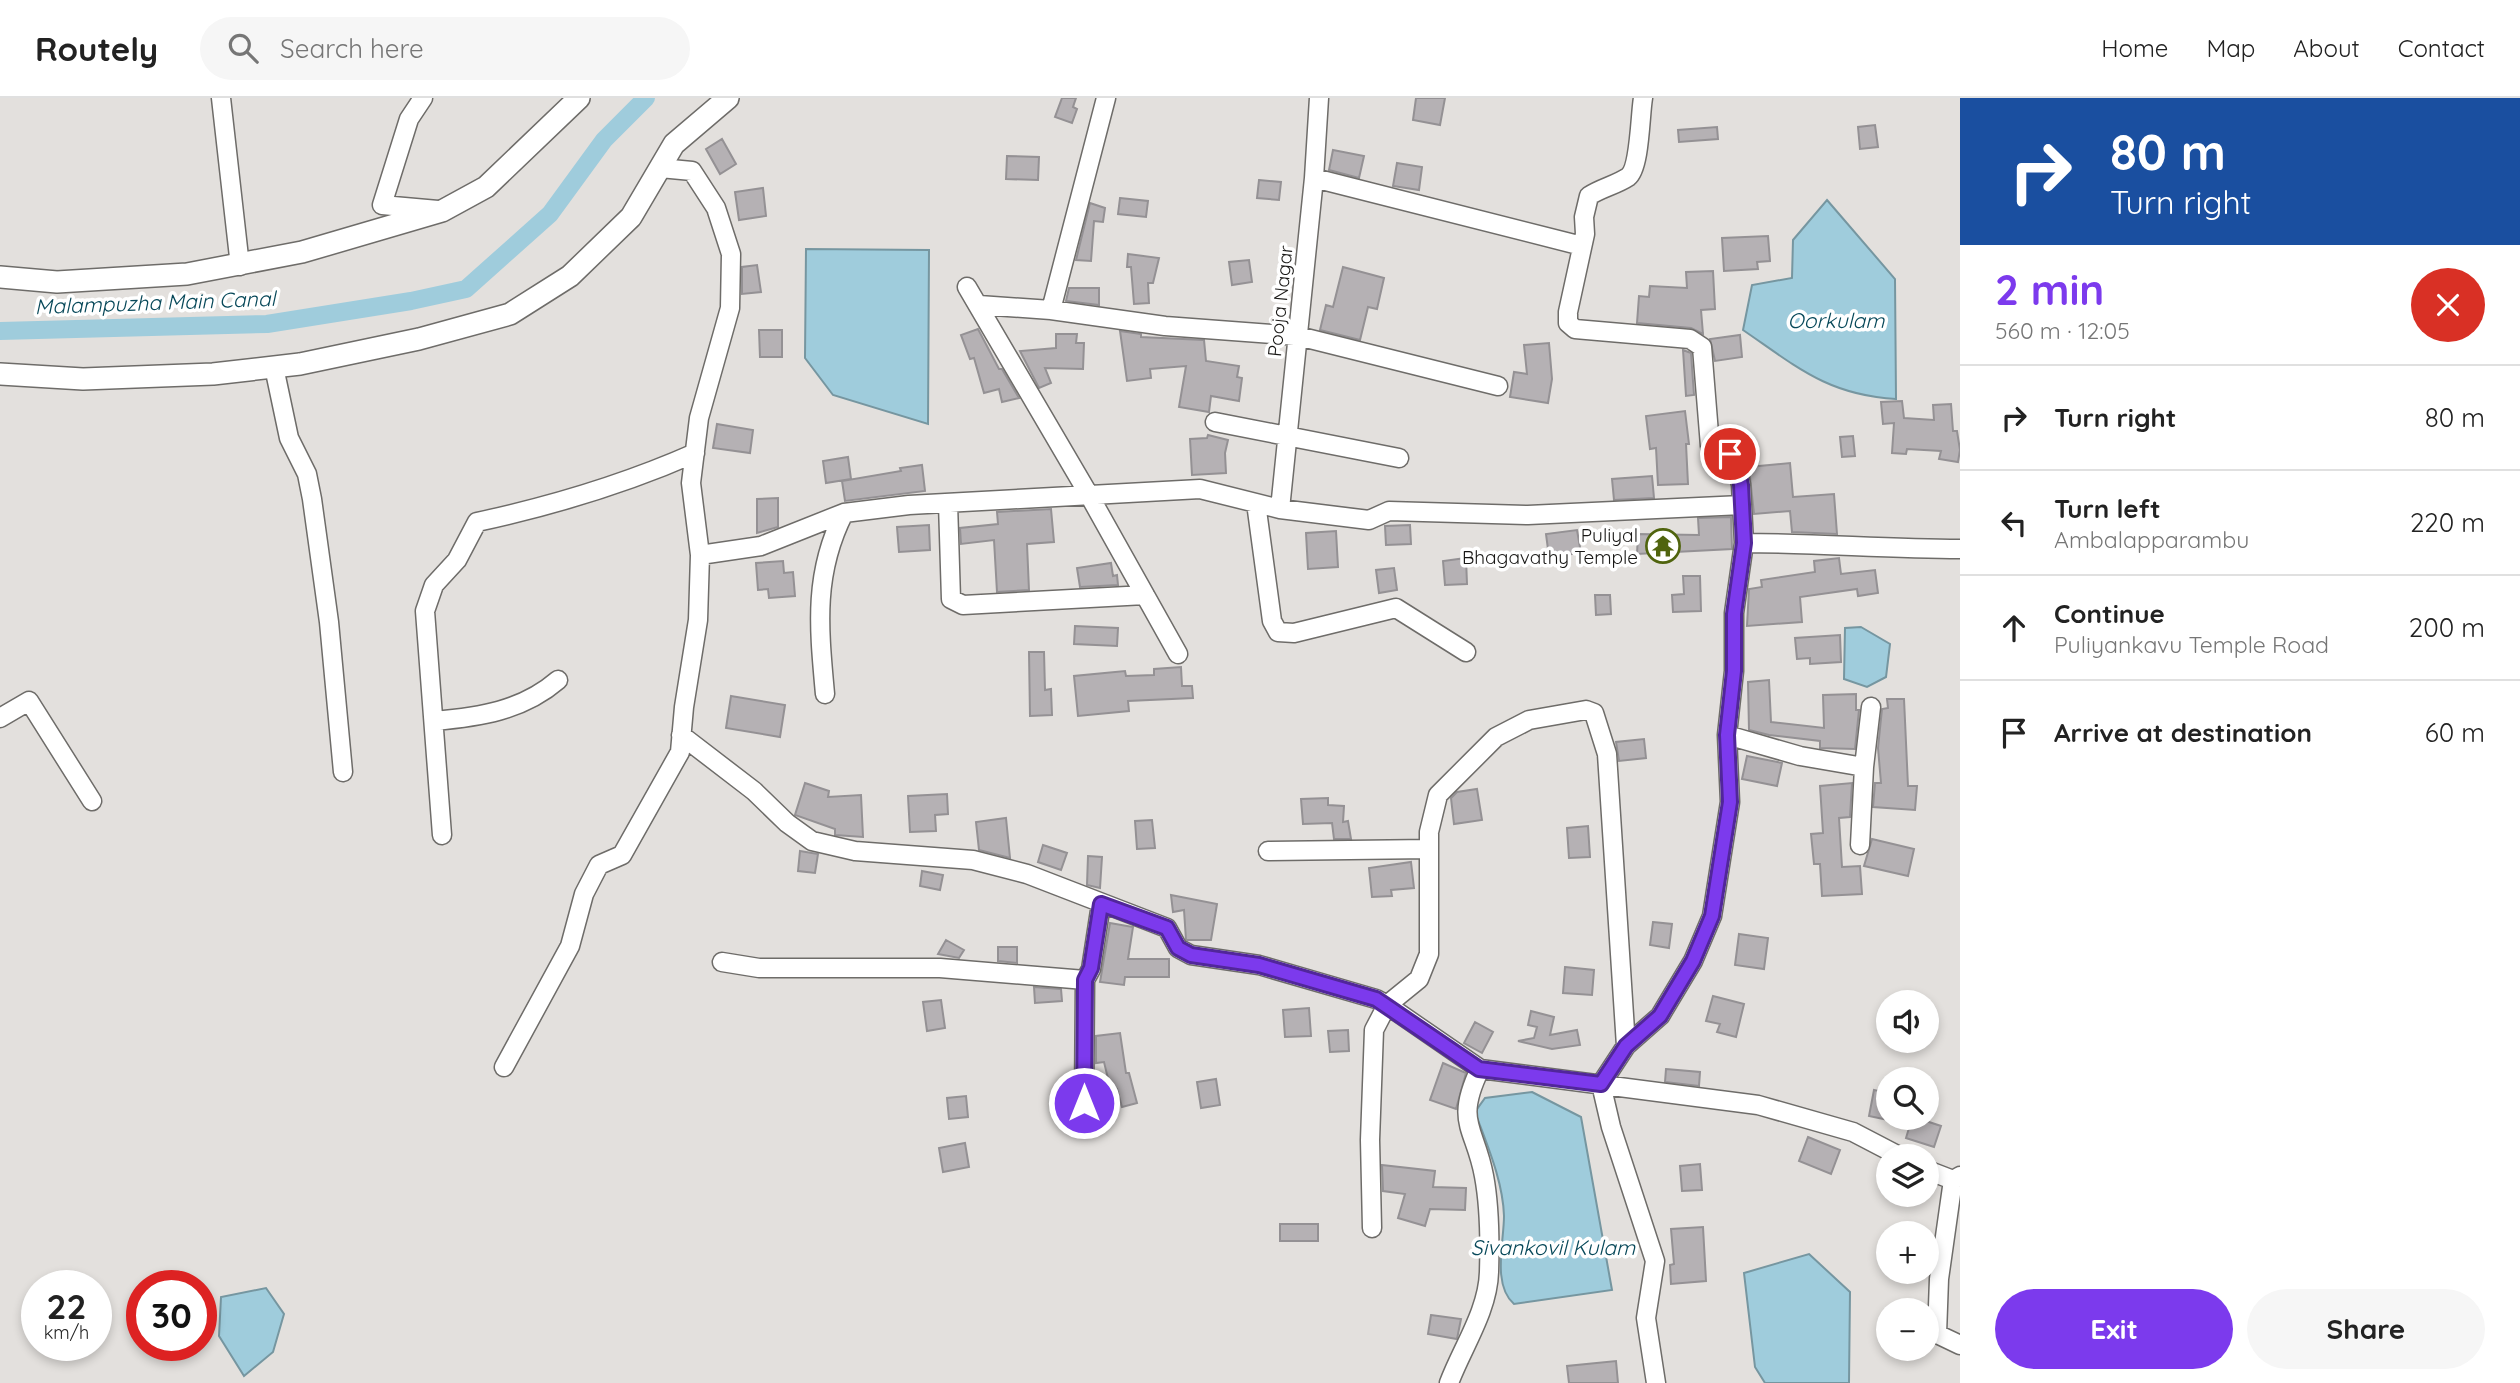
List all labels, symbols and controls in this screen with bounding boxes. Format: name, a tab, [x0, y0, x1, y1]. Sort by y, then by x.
search box	[200, 17, 690, 80]
text: Routely	[35, 28, 158, 69]
icon: search	[224, 29, 262, 67]
text: Search here	[280, 32, 424, 65]
text: Home	[2101, 33, 2168, 63]
text: Map	[2206, 33, 2255, 63]
text: About	[2293, 33, 2360, 63]
text: Contact	[2398, 33, 2485, 63]
text: 80 m	[2110, 121, 2226, 182]
icon: right	[1995, 126, 2086, 217]
text: Turn right	[2110, 182, 2251, 222]
street label: Pooja Nagar	[1262, 243, 1298, 358]
text: 2 min	[1995, 263, 2104, 316]
button: close	[2411, 268, 2485, 342]
water label: Malampuzha Main Canal	[34, 285, 278, 319]
water label: Oorkulam	[1788, 307, 1885, 333]
text: 560 m · 12:05	[1995, 316, 2130, 345]
icon: right	[1995, 399, 2033, 437]
text: Turn right	[2054, 401, 2176, 434]
text: 80 m	[2425, 401, 2485, 434]
pin	[1700, 424, 1760, 484]
icon: arrive	[1711, 435, 1749, 473]
text: Turn left	[2054, 492, 2161, 525]
icon: left	[1995, 504, 2033, 542]
text: 220 m	[2410, 506, 2485, 539]
place label: Puliyal Bhagavathy Temple	[1462, 523, 1638, 569]
text: Ambalapparambu	[2054, 525, 2249, 554]
temple icon: Puliyal Bhagavathy Temple	[1644, 527, 1682, 565]
text: Continue	[2054, 597, 2165, 630]
icon: ahead	[1995, 609, 2033, 647]
text: 200 m	[2409, 611, 2485, 644]
text: Puliyankavu Temple Road	[2054, 630, 2329, 659]
icon: arrive	[1995, 714, 2033, 752]
text: Arrive at destination	[2054, 716, 2312, 749]
text: 60 m	[2425, 716, 2485, 749]
map controls	[1876, 990, 1939, 1361]
button: sound	[1876, 990, 1939, 1053]
position arrow	[1047, 1066, 1121, 1140]
button: search	[1876, 1067, 1939, 1130]
button: layers	[1876, 1144, 1939, 1207]
button: +	[1876, 1221, 1939, 1284]
water label: Sivankovil Kulam	[1471, 1234, 1636, 1260]
speed limit sign: 30	[126, 1270, 217, 1361]
text: 22	[47, 1284, 86, 1328]
button: Exit	[1995, 1289, 2233, 1369]
button: Share	[2247, 1289, 2485, 1369]
button: −	[1876, 1298, 1939, 1361]
text: km/h	[44, 1321, 89, 1344]

